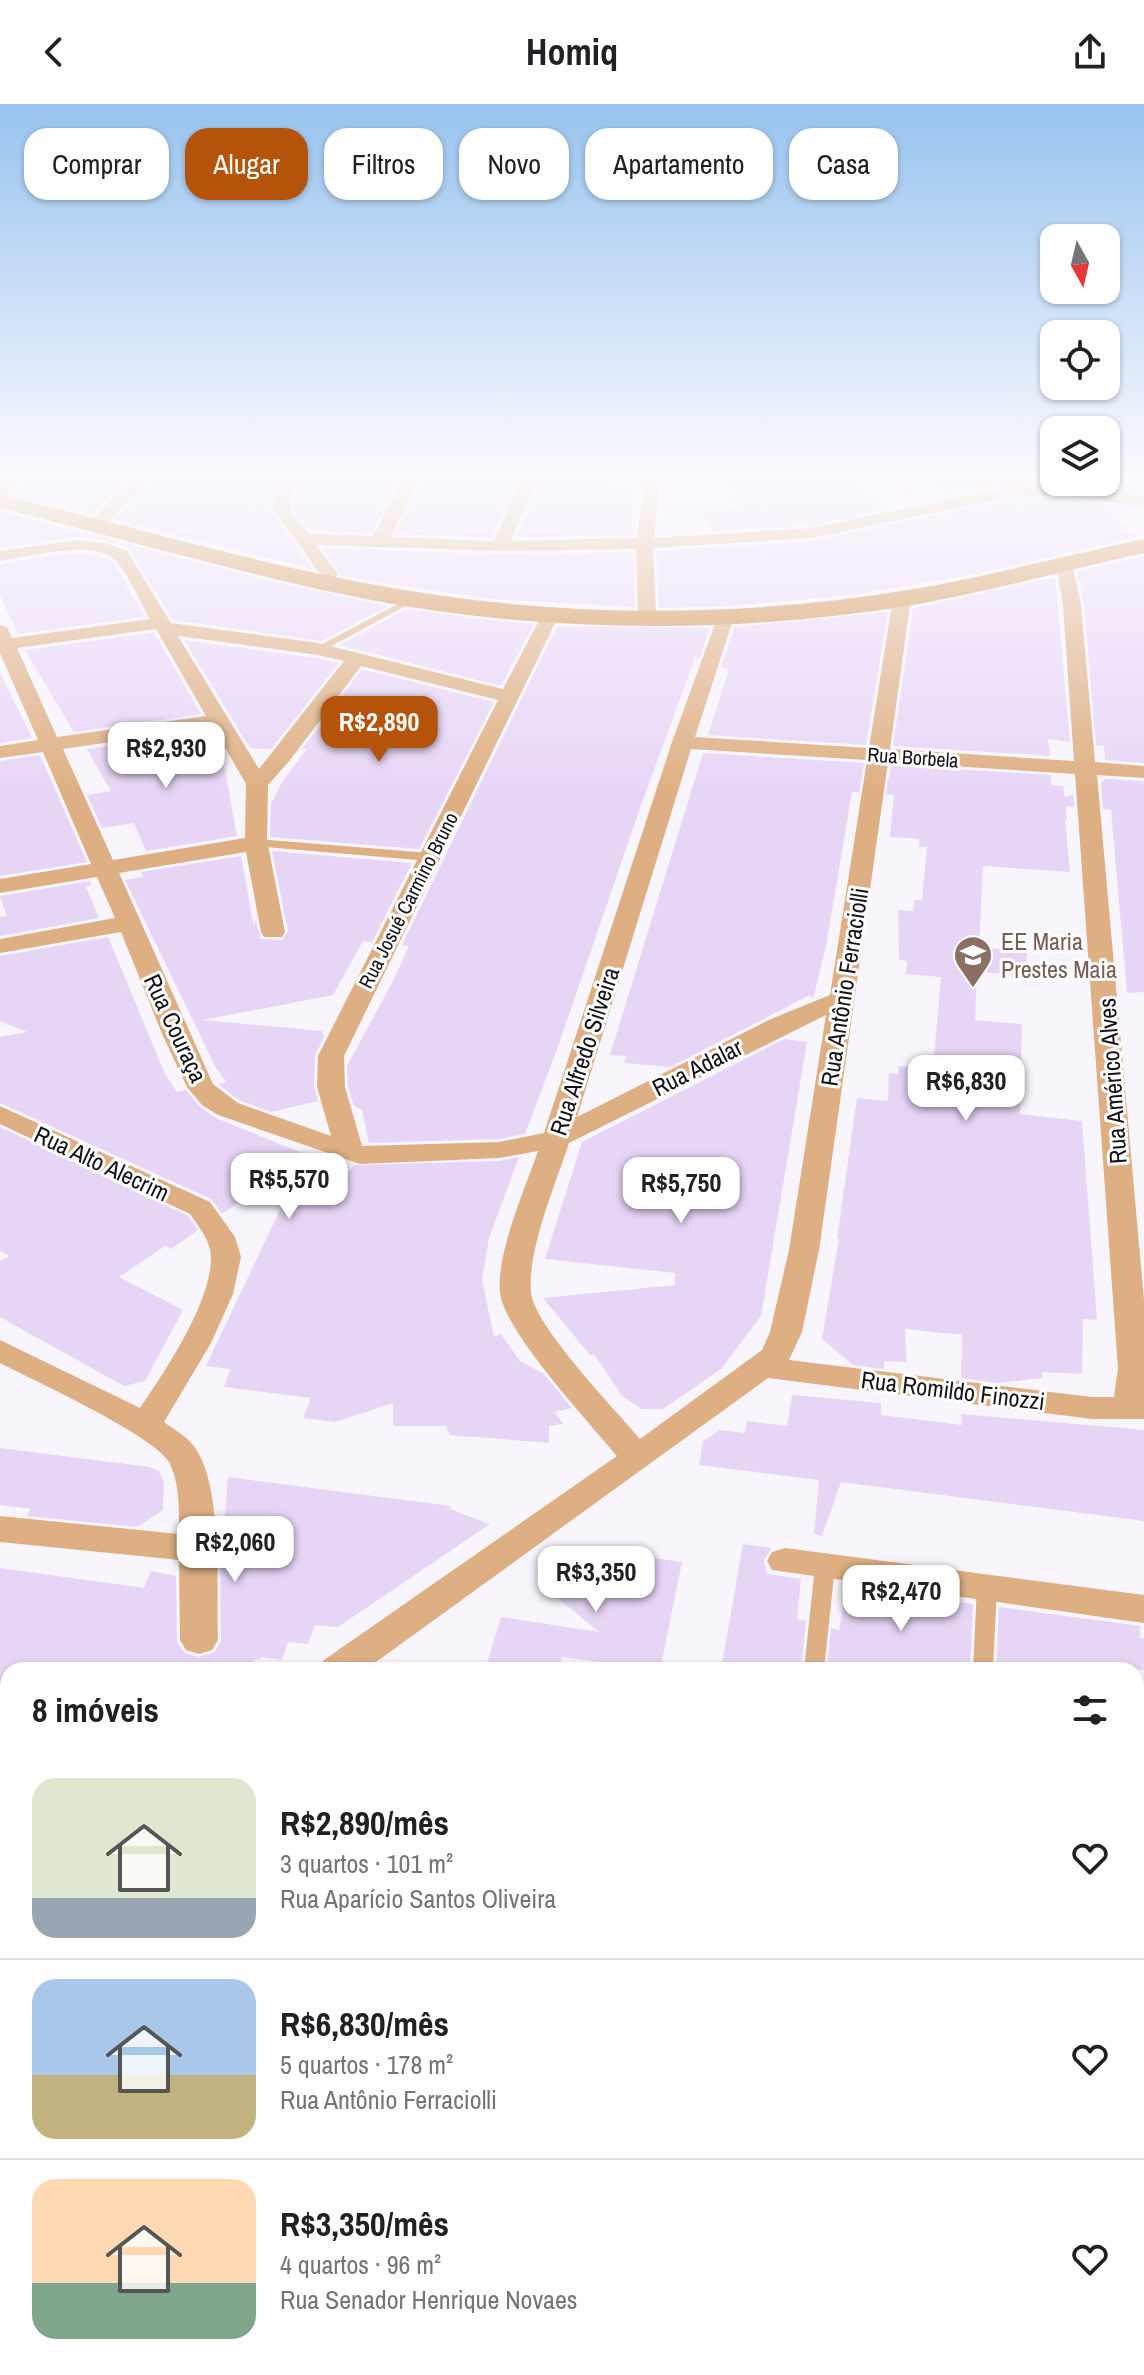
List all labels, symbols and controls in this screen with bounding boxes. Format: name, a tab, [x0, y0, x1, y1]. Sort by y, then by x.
text: Homiq	[526, 28, 618, 76]
icon: back	[32, 30, 76, 74]
icon: share	[1068, 30, 1112, 74]
chip: Comprar	[24, 128, 169, 200]
chip: Alugar	[185, 128, 308, 200]
chip: Filtros	[324, 128, 443, 200]
chip: Novo	[459, 128, 569, 200]
chip: Apartamento	[585, 128, 773, 200]
chip: Casa	[789, 128, 898, 200]
north arrow	[1040, 224, 1120, 304]
map controls	[1040, 224, 1120, 496]
button: locate	[1040, 320, 1120, 400]
button: layers	[1040, 416, 1120, 496]
pin: R$2,890	[305, 696, 453, 764]
text: R$2,890	[339, 704, 419, 739]
pin: R$2,930	[92, 722, 240, 790]
text: R$2,930	[126, 730, 206, 765]
street label: Rua Borbela	[867, 740, 959, 774]
street label: Rua Josué Carmino Bruno	[352, 807, 464, 993]
street label: Rua Antônio Ferraciolli	[813, 886, 875, 1088]
place label: EE Maria Prestes Maia	[1001, 925, 1117, 985]
school or university icon: EE Maria Prestes Maia	[952, 934, 994, 989]
street label: Rua Alfredo Silveira	[542, 963, 626, 1139]
street label: Rua Couraça	[137, 969, 215, 1087]
street label: Rua Américo Alves	[1090, 997, 1134, 1165]
street label: Rua Adalar	[646, 1030, 748, 1103]
pin: R$6,830	[892, 1055, 1040, 1123]
text: R$6,830	[926, 1063, 1006, 1098]
street label: Rua Alto Alecrim	[29, 1118, 175, 1208]
pin: R$5,570	[215, 1153, 363, 1221]
pin: R$5,750	[607, 1157, 755, 1225]
text: R$5,570	[249, 1161, 329, 1196]
text: R$5,750	[641, 1165, 721, 1200]
street label: Rua Romildo Finozzi	[859, 1363, 1047, 1417]
pin: R$2,060	[161, 1516, 309, 1584]
text: R$2,060	[195, 1524, 275, 1559]
pin: R$3,350	[522, 1546, 670, 1614]
text: R$3,350	[556, 1554, 636, 1589]
pin: R$2,470	[827, 1565, 975, 1633]
text: R$2,470	[861, 1573, 941, 1608]
text: 8 imóveis	[32, 1687, 159, 1733]
icon: filters	[1068, 1688, 1112, 1732]
text: R$2,890/mês	[280, 1800, 449, 1846]
icon: home	[96, 1810, 192, 1906]
icon: heart	[1068, 1836, 1112, 1880]
text: 3 quartos · 101 m²	[280, 1846, 453, 1881]
text: Rua Aparício Santos Oliveira	[280, 1881, 556, 1916]
text: R$6,830/mês	[280, 2001, 449, 2047]
icon: home	[96, 2011, 192, 2107]
icon: heart	[1068, 2037, 1112, 2081]
text: 5 quartos · 178 m²	[280, 2047, 453, 2082]
text: Rua Antônio Ferraciolli	[280, 2082, 497, 2117]
text: R$3,350/mês	[280, 2201, 449, 2247]
icon: home	[96, 2211, 192, 2307]
icon: heart	[1068, 2237, 1112, 2281]
text: 4 quartos · 96 m²	[280, 2247, 441, 2282]
text: Rua Senador Henrique Novaes	[280, 2282, 577, 2317]

